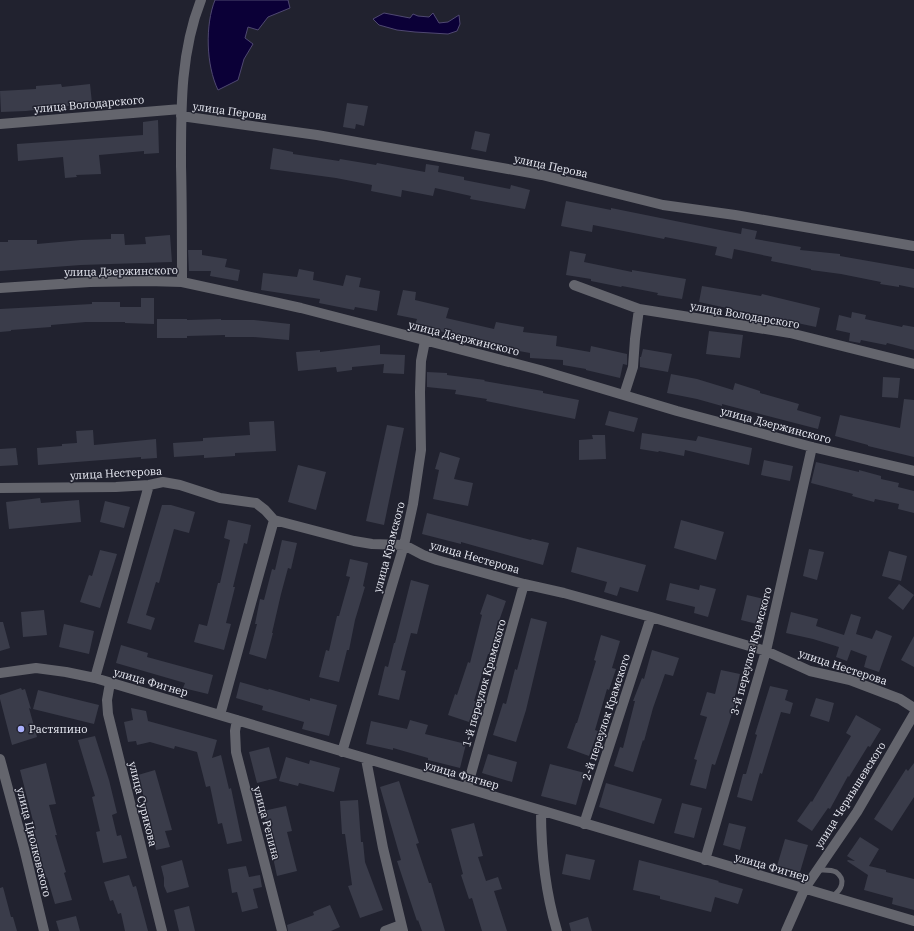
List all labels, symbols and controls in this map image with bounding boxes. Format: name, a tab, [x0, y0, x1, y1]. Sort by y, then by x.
street label: улица Володарского	[33, 92, 145, 116]
street label: улица Перова	[192, 99, 268, 123]
street label: улица Перова	[513, 151, 589, 181]
street label: улица Дзержинского	[64, 263, 178, 279]
street label: улица Володарского	[689, 299, 801, 331]
street label: улица Дзержинского	[407, 317, 521, 359]
street label: улица Дзержинского	[719, 404, 833, 446]
street label: улица Нестерова	[70, 464, 162, 482]
street label: улица Крамского	[370, 500, 408, 594]
street label: улица Нестерова	[429, 538, 521, 576]
street label: 3-й переулок Крамского	[727, 585, 775, 717]
street label: 1-й переулок Крамского	[459, 618, 509, 748]
street label: улица Нестерова	[797, 646, 889, 688]
street label: 2-й переулок Крамского	[579, 652, 633, 782]
street label: улица Фигнер	[112, 665, 190, 699]
place label: Растяпино	[29, 722, 88, 736]
marker: Растяпино	[16, 724, 26, 734]
street label: улица Чернышевского	[811, 739, 889, 851]
street label: улица Фигнер	[423, 758, 501, 792]
street label: улица Сурикова	[126, 760, 160, 848]
street label: улица Репина	[250, 785, 284, 861]
street label: улица Циолковского	[14, 786, 54, 898]
street label: улица Фигнер	[733, 850, 811, 884]

